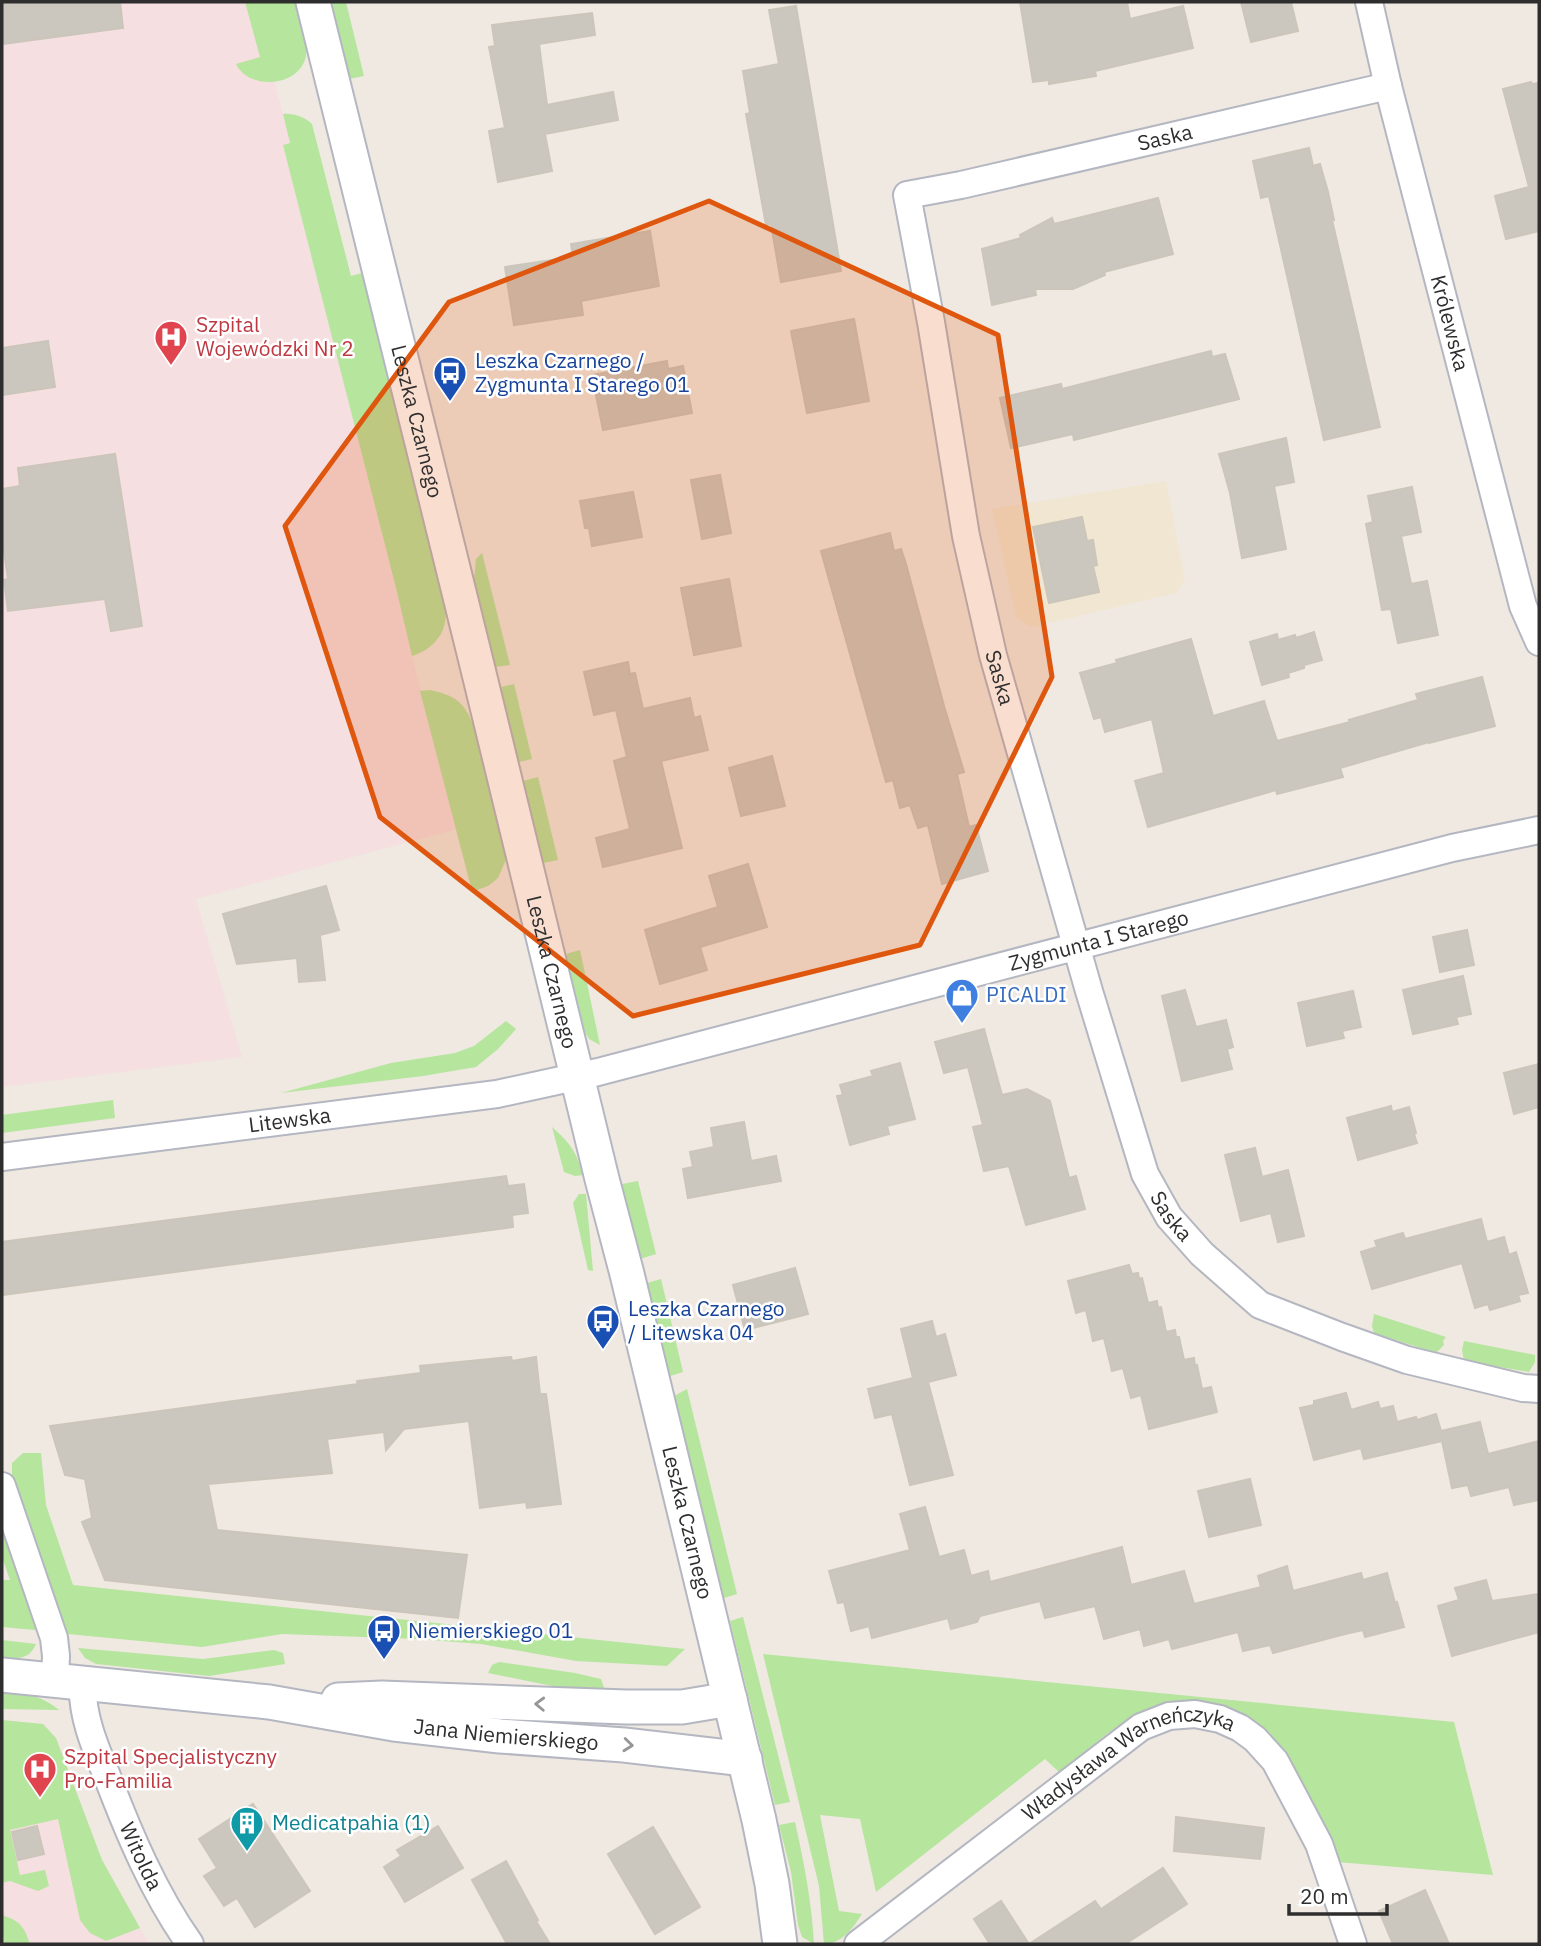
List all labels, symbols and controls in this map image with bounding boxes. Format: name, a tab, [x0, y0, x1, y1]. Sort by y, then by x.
street label: Saska	[1134, 117, 1195, 157]
street label: Królewska	[1425, 272, 1476, 374]
place label: Szpital Wojewódzki Nr 2	[196, 310, 354, 362]
hospital icon: Szpital Wojewódzki Nr 2	[152, 318, 190, 367]
street label: Leszka Czarnego	[385, 342, 450, 501]
place label: Leszka Czarnego / Zygmunta I Starego 01	[475, 346, 690, 398]
bus stop icon: Leszka Czarnego / Zygmunta I Starego 01	[431, 354, 469, 403]
street label: Saska	[979, 647, 1022, 708]
street label: Leszka Czarnego	[521, 892, 585, 1051]
street label: Zygmunta I Starego	[1005, 903, 1191, 977]
shop icon: PICALDI	[943, 976, 981, 1025]
place label: PICALDI	[986, 980, 1067, 1008]
street label: Litewska	[247, 1100, 333, 1139]
street label: Saska	[1144, 1186, 1199, 1247]
place label: Leszka Czarnego / Litewska 04	[628, 1294, 785, 1346]
bus stop icon: Leszka Czarnego / Litewska 04	[584, 1302, 622, 1351]
street label: Leszka Czarnego	[656, 1443, 720, 1602]
bus stop icon: Niemierskiego 01	[365, 1612, 403, 1661]
place label: Niemierskiego 01	[408, 1616, 573, 1644]
one-way arrow	[534, 1696, 545, 1712]
street label: Władysława Warneńczyka	[1016, 1699, 1240, 1826]
street label: Jana Niemierskiego	[412, 1711, 600, 1756]
one-way arrow	[622, 1738, 634, 1753]
place label: Szpital Specjalistyczny Pro-Familia	[64, 1742, 277, 1794]
hospital icon: Szpital Specjalistyczny Pro-Familia	[21, 1750, 59, 1799]
building icon: Medicatpahia (1)	[228, 1804, 266, 1853]
place label: Medicatpahia (1)	[272, 1808, 431, 1836]
street label: Witolda	[114, 1818, 170, 1895]
scale bar	[1289, 1872, 1387, 1916]
text: 20 m	[1300, 1882, 1349, 1910]

